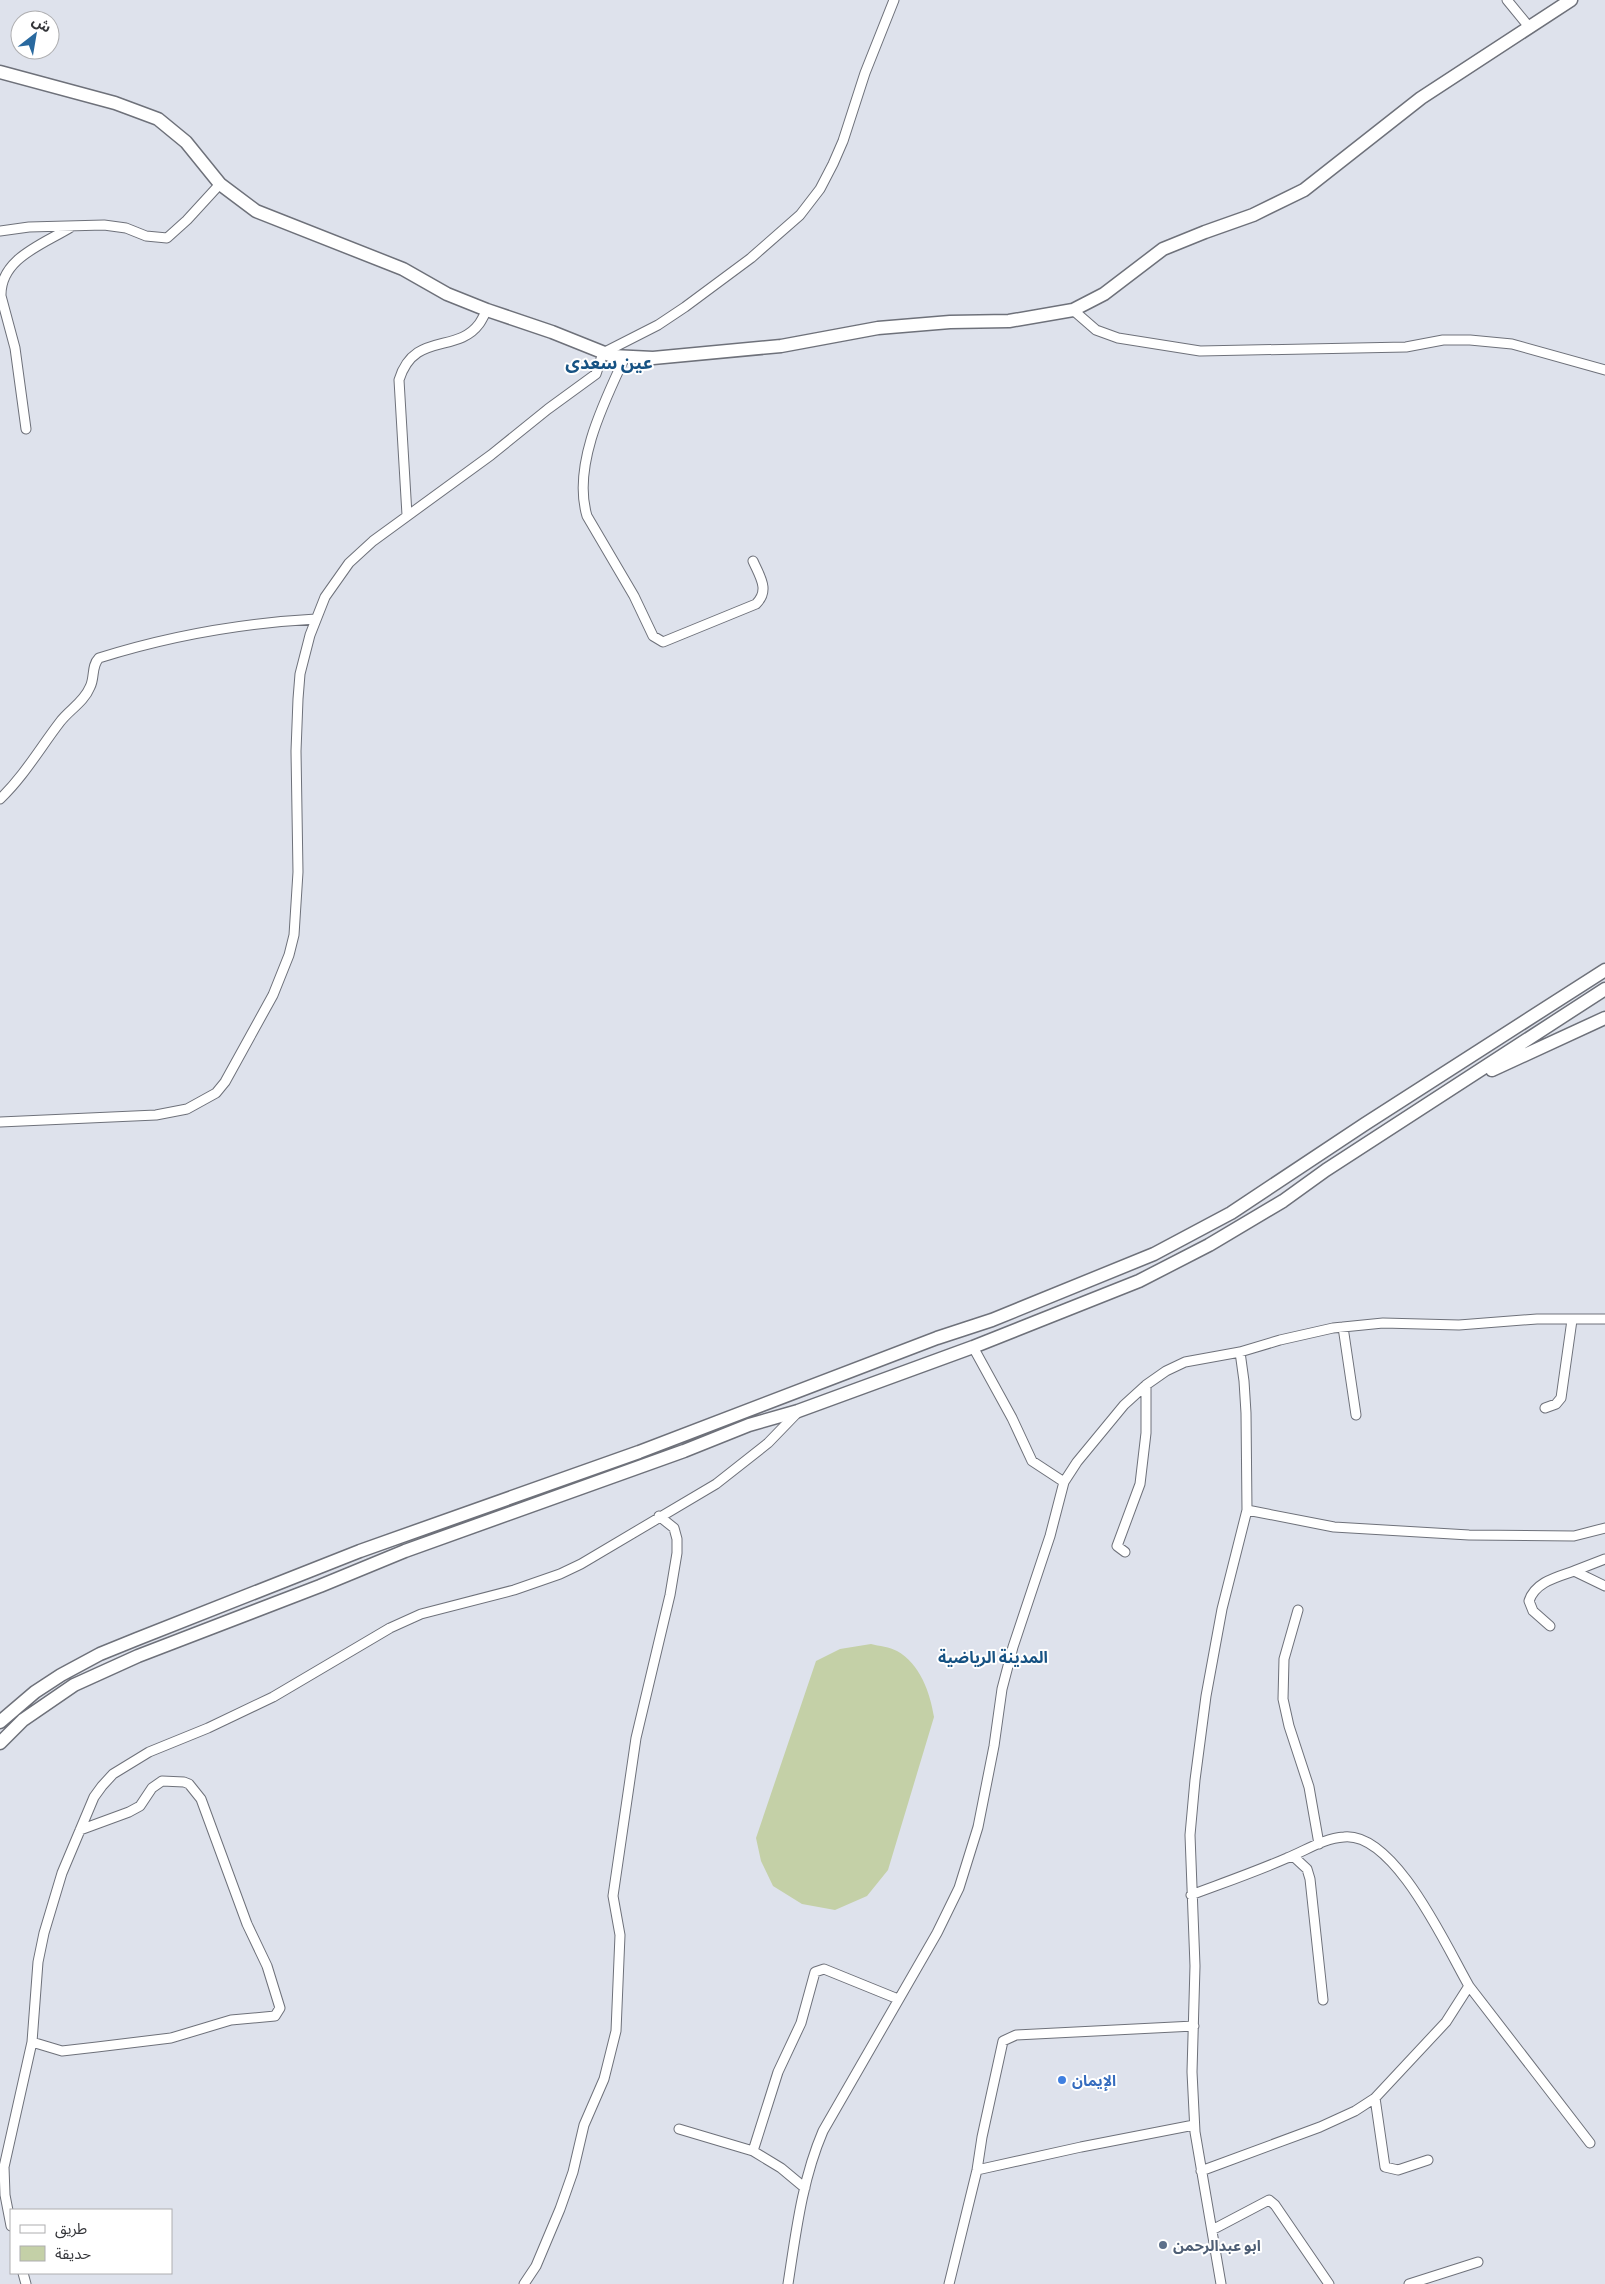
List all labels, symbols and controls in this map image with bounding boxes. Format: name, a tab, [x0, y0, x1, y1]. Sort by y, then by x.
north arrow	[10, 10, 60, 60]
text: ش	[29, 11, 55, 36]
district label: عين سعدى	[565, 351, 653, 373]
district label: المدينة الرياضية	[938, 1647, 1048, 1667]
place label: الإيمان	[1072, 2071, 1116, 2091]
marker: الإيمان	[1056, 2074, 1068, 2086]
legend	[10, 2209, 172, 2274]
text: طريق	[55, 2219, 87, 2239]
place label: ابو عبدالرحمن	[1173, 2236, 1261, 2255]
marker: ابو عبدالرحمن	[1157, 2239, 1169, 2251]
text: حديقة	[55, 2244, 91, 2262]

